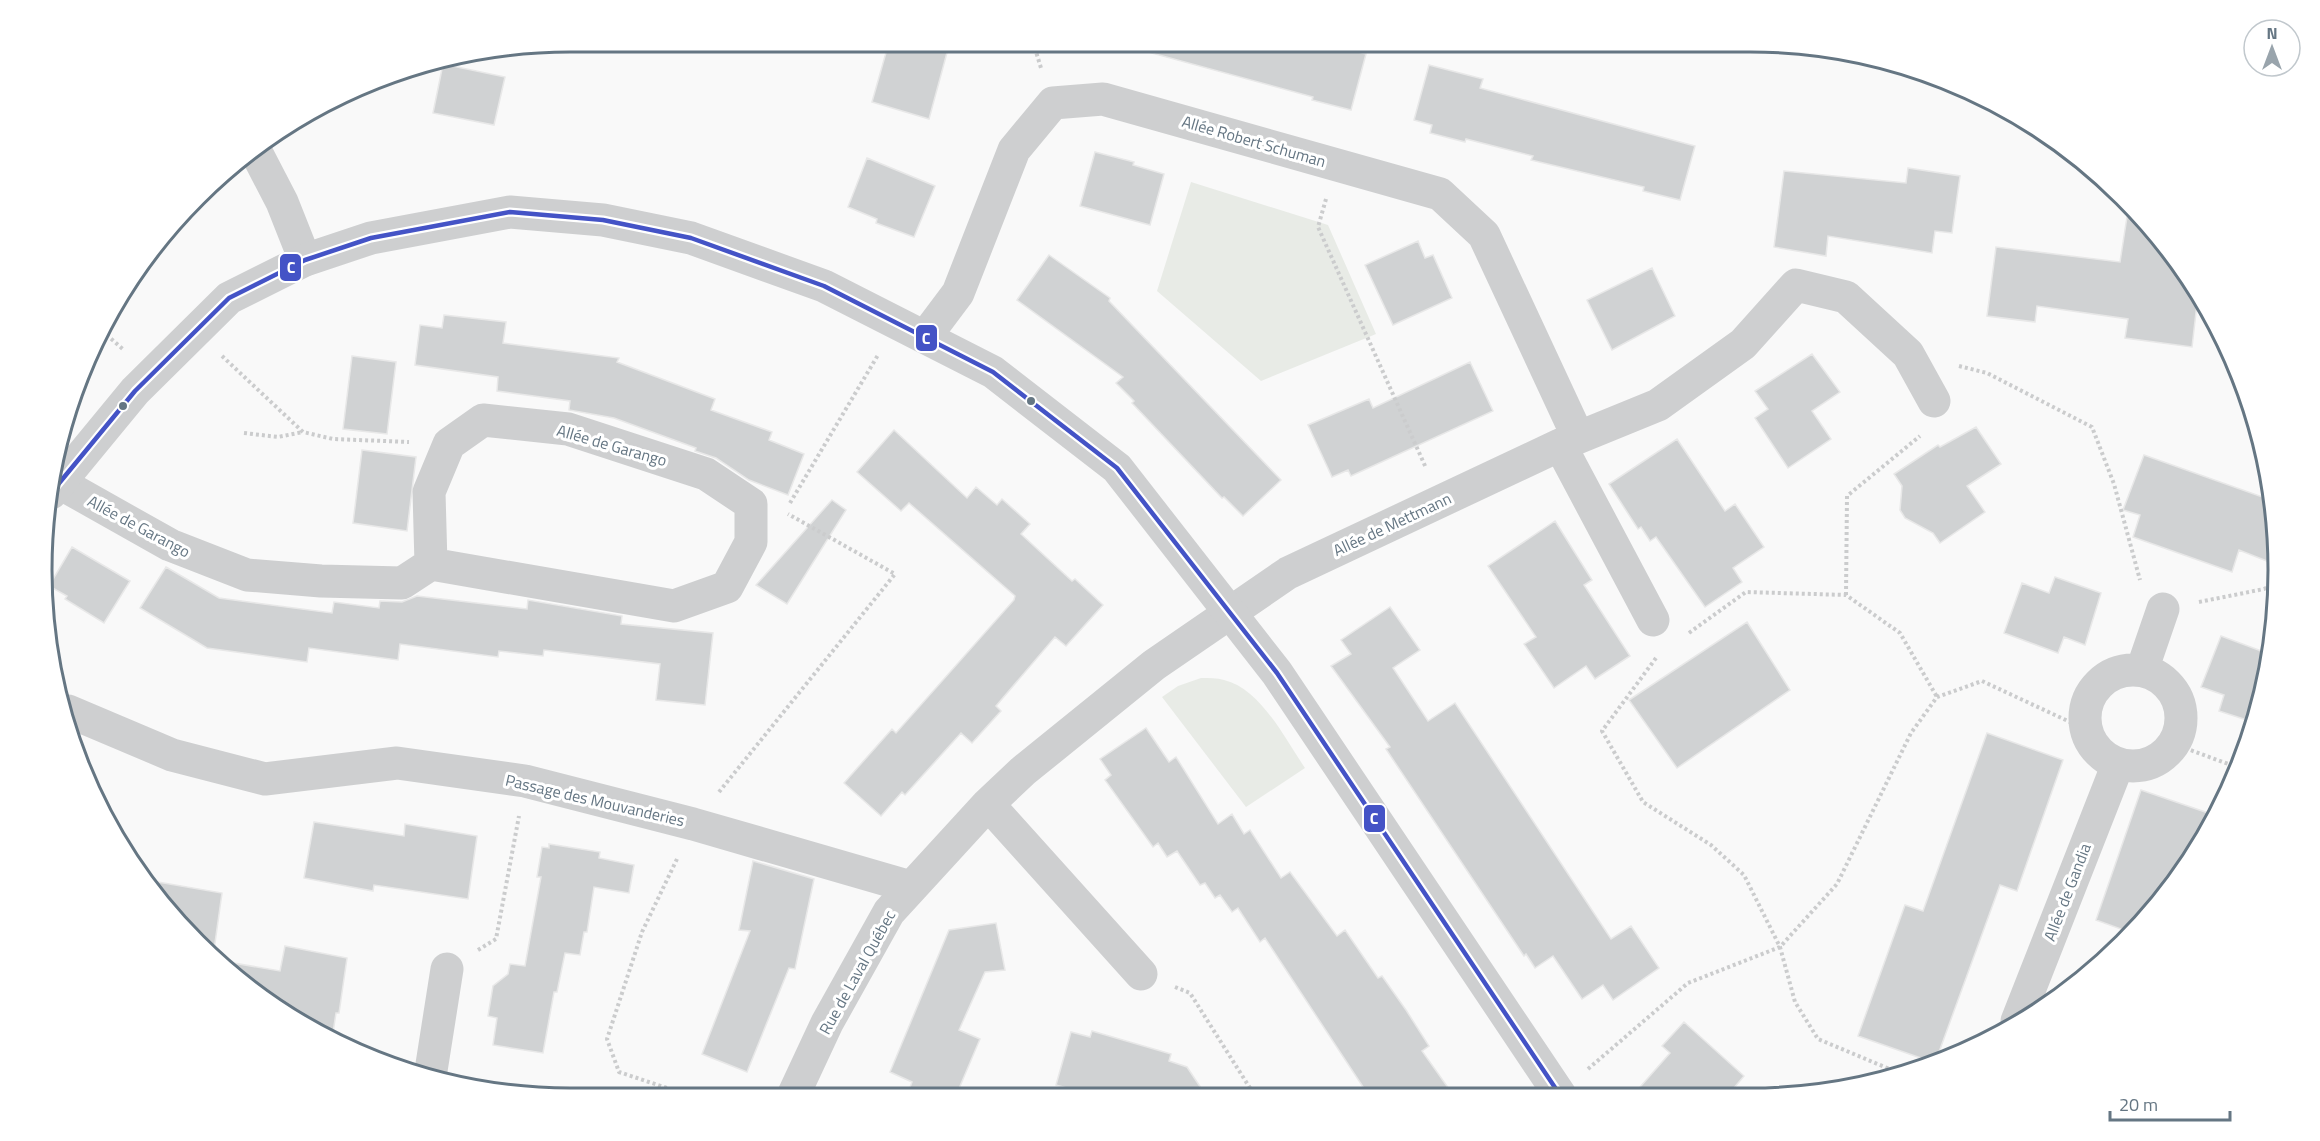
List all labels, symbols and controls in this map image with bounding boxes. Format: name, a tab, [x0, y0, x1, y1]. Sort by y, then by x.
north arrow	[2242, 18, 2302, 78]
text: N	[2266, 21, 2278, 45]
street label: Allée Robert Schuman	[1179, 109, 1329, 173]
line badge: C	[279, 253, 302, 282]
text: C	[287, 255, 296, 279]
line badge: C	[915, 324, 938, 352]
text: C	[922, 326, 931, 350]
unlabelled marker	[1025, 395, 1037, 407]
unlabelled marker	[117, 400, 129, 412]
street label: Allée de Garango	[554, 418, 670, 472]
street label: Allée de Mettmann	[1329, 486, 1455, 562]
street label: Allée de Garango	[83, 489, 195, 563]
street label: Passage des Mouvanderies	[503, 768, 687, 832]
line badge: C	[1363, 804, 1386, 833]
text: C	[1370, 806, 1379, 830]
street label: Allée de Gandia	[2037, 840, 2097, 944]
street label: Rue de Laval Québec	[813, 905, 901, 1039]
scale bar	[2110, 1084, 2230, 1122]
text: 20 m	[2119, 1091, 2158, 1118]

